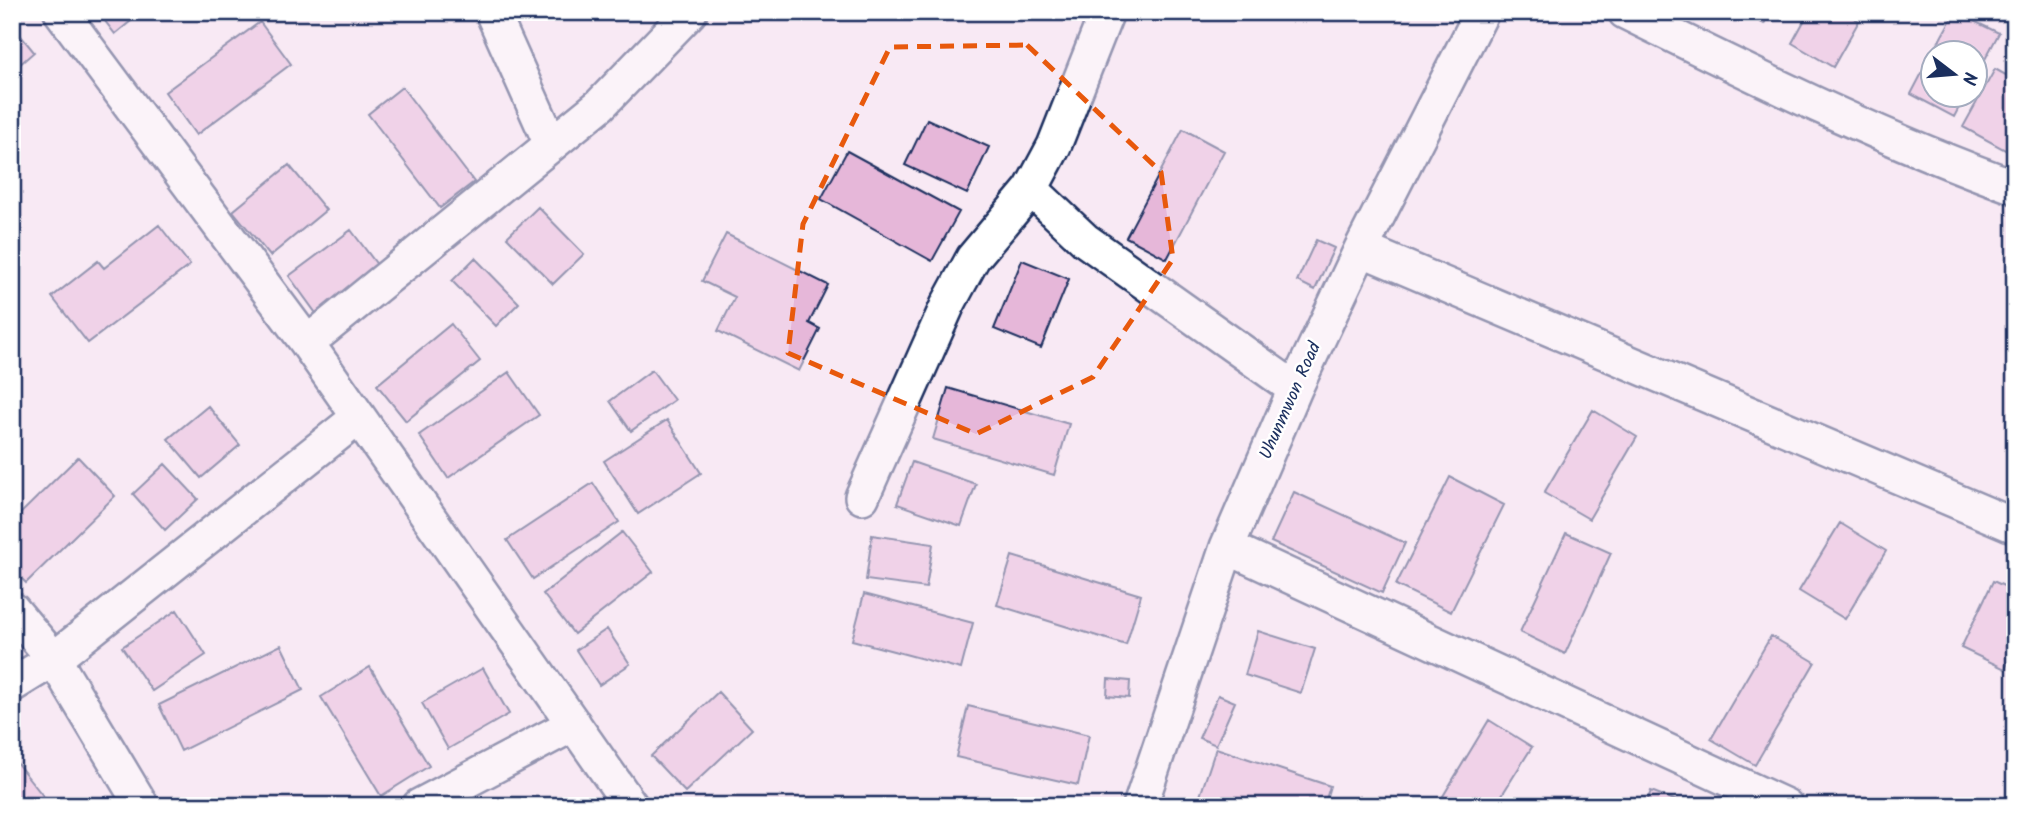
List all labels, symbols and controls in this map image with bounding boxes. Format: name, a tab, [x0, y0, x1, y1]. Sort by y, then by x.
north arrow	[1918, 38, 1988, 108]
text: N	[1952, 68, 1984, 88]
street label: Uhunmwon Road	[1252, 337, 1330, 465]

